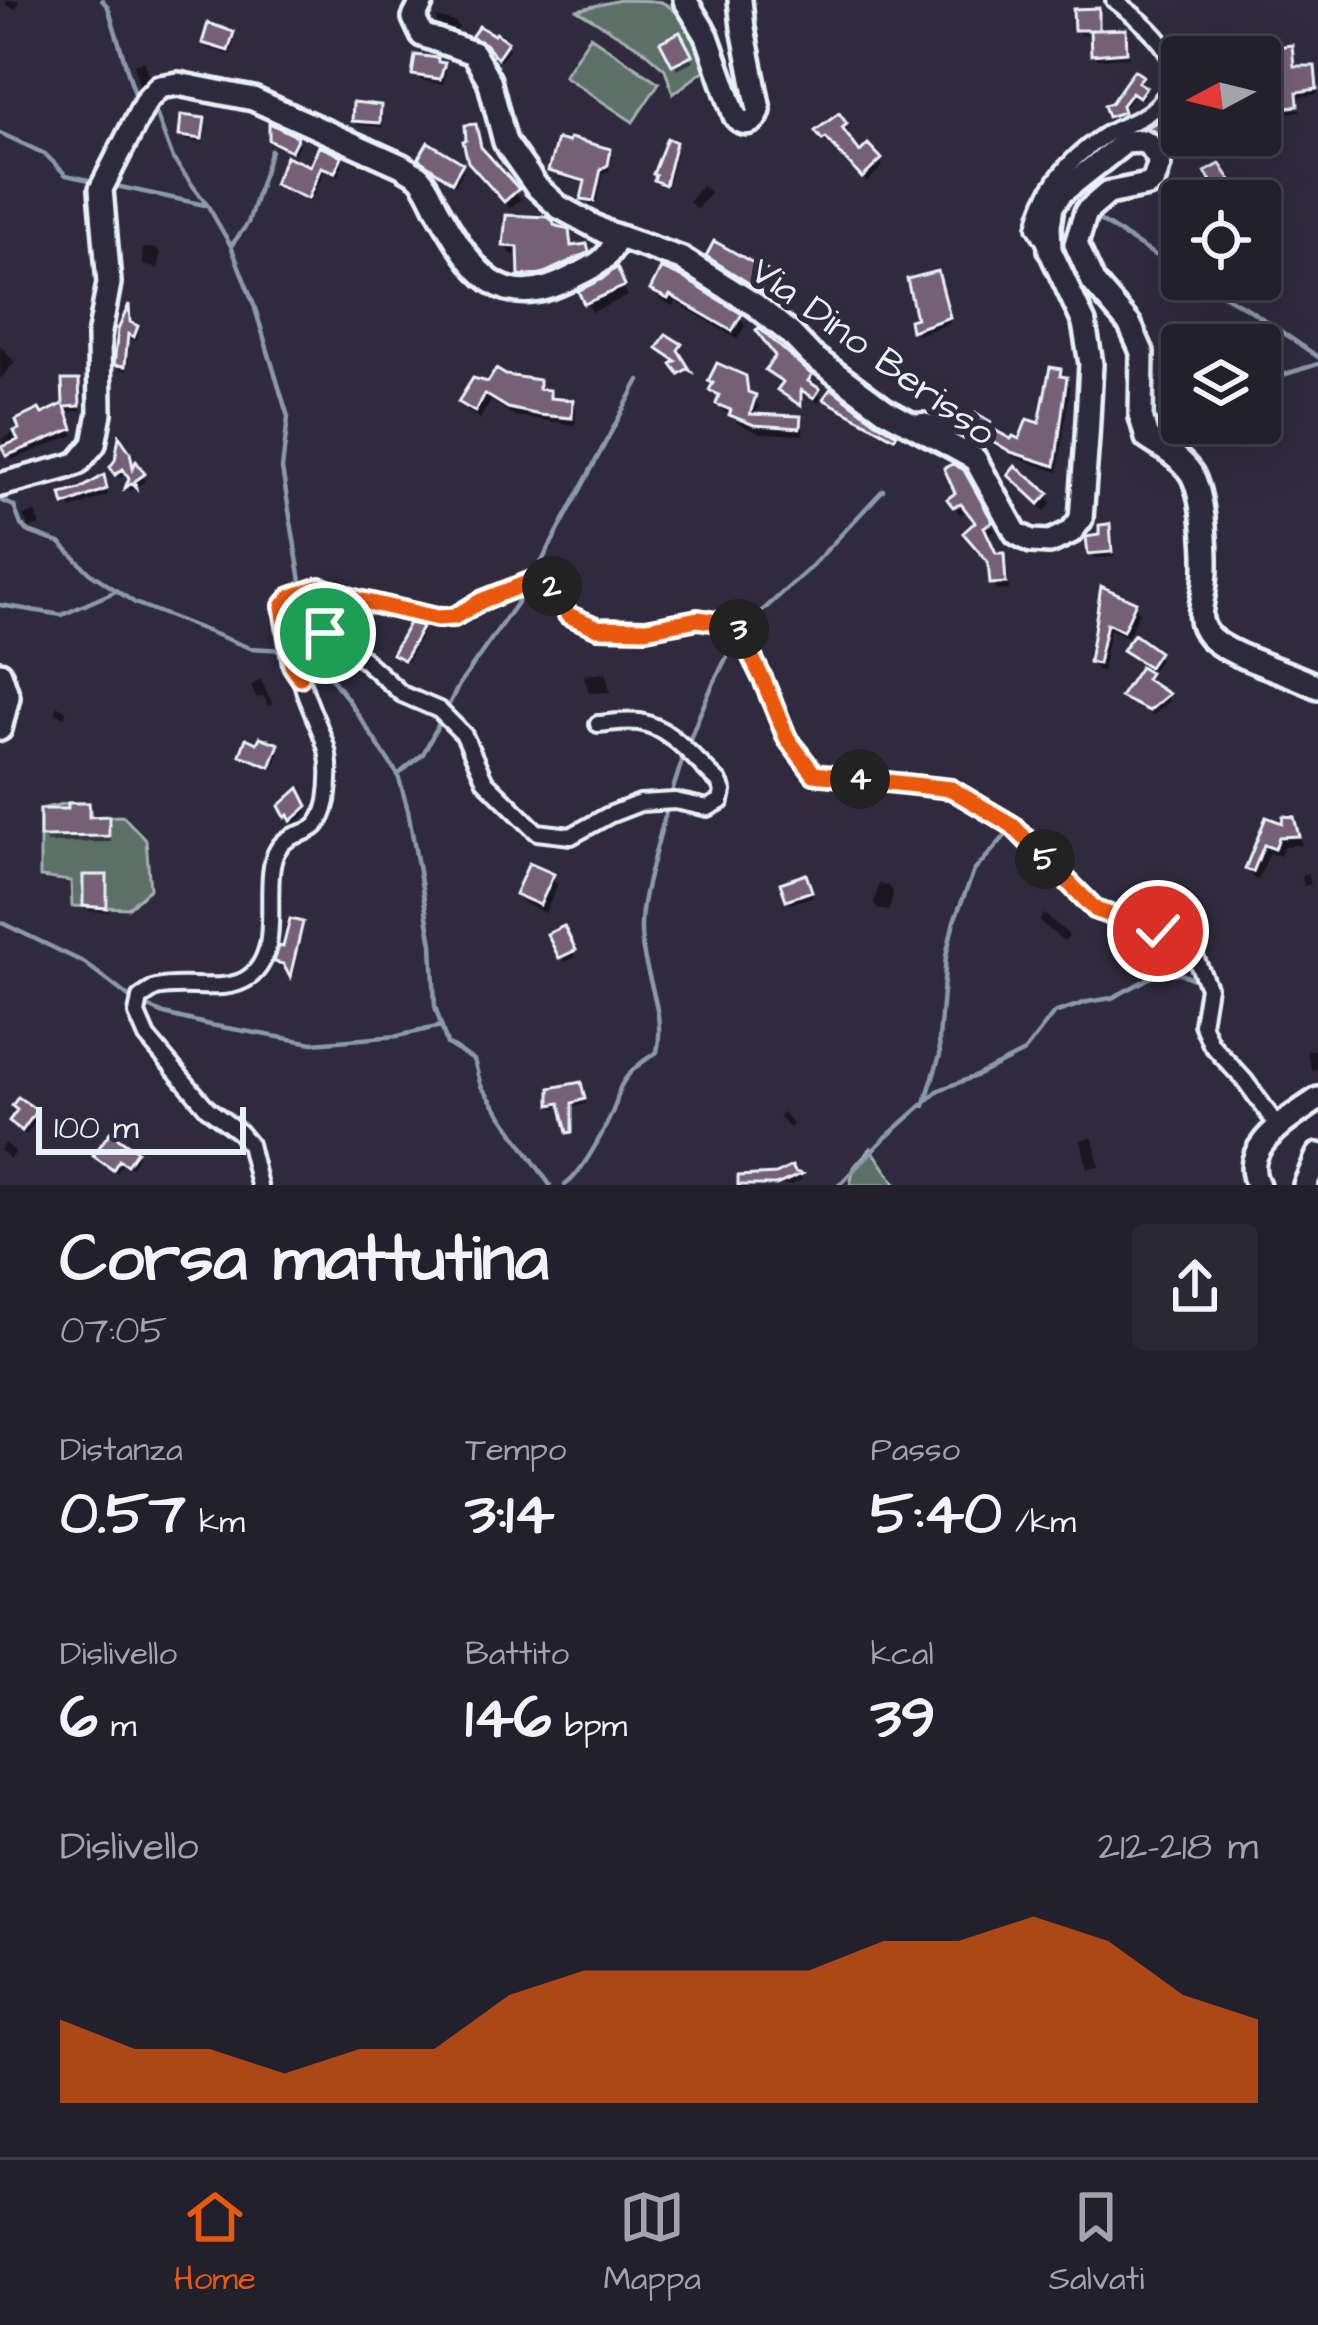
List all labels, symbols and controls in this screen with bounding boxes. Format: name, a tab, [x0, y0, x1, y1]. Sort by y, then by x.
north arrow	[1161, 36, 1281, 156]
map controls	[1161, 36, 1281, 444]
button: locate	[1161, 180, 1281, 300]
street label: Via Dino Berisso	[738, 245, 1006, 460]
button: layers	[1161, 324, 1281, 444]
pin: 2	[522, 556, 582, 616]
text: 2	[543, 563, 561, 609]
pin	[274, 582, 376, 684]
pin: 3	[709, 599, 769, 659]
icon: arrive	[292, 600, 358, 666]
text: 3	[731, 606, 747, 652]
pin: 4	[830, 749, 890, 809]
text: 4	[849, 756, 871, 802]
pin: 5	[1015, 829, 1075, 889]
text: 5	[1033, 836, 1057, 882]
pin	[1107, 880, 1209, 982]
icon: check	[1125, 898, 1191, 964]
scale bar	[36, 1101, 246, 1154]
text: 100 m	[54, 1105, 139, 1151]
text: Corsa mattutina	[60, 1214, 549, 1306]
button: share	[1132, 1224, 1258, 1350]
text: 07:05	[60, 1305, 167, 1359]
text: Distanza	[60, 1427, 183, 1473]
text: Tempo	[465, 1427, 566, 1473]
text: Passo	[871, 1427, 960, 1473]
text: 0.57	[60, 1473, 186, 1556]
text: 3:14	[465, 1473, 554, 1556]
text: 5:40	[871, 1473, 1002, 1556]
text: km	[186, 1499, 245, 1545]
text: /km	[1002, 1499, 1076, 1545]
text: Dislivello	[60, 1631, 177, 1677]
text: Battito	[465, 1631, 569, 1677]
text: kcal	[871, 1631, 934, 1677]
text: 6	[60, 1677, 98, 1760]
text: 146	[465, 1677, 551, 1760]
text: 39	[871, 1677, 935, 1760]
text: m	[98, 1703, 137, 1749]
text: bpm	[551, 1703, 627, 1749]
text: Dislivello	[60, 1821, 198, 1875]
text: 212–218 m	[1098, 1821, 1258, 1875]
tab: Home	[174, 2184, 256, 2302]
tab: Mappa	[604, 2184, 701, 2302]
tab: Salvati	[1049, 2184, 1144, 2302]

